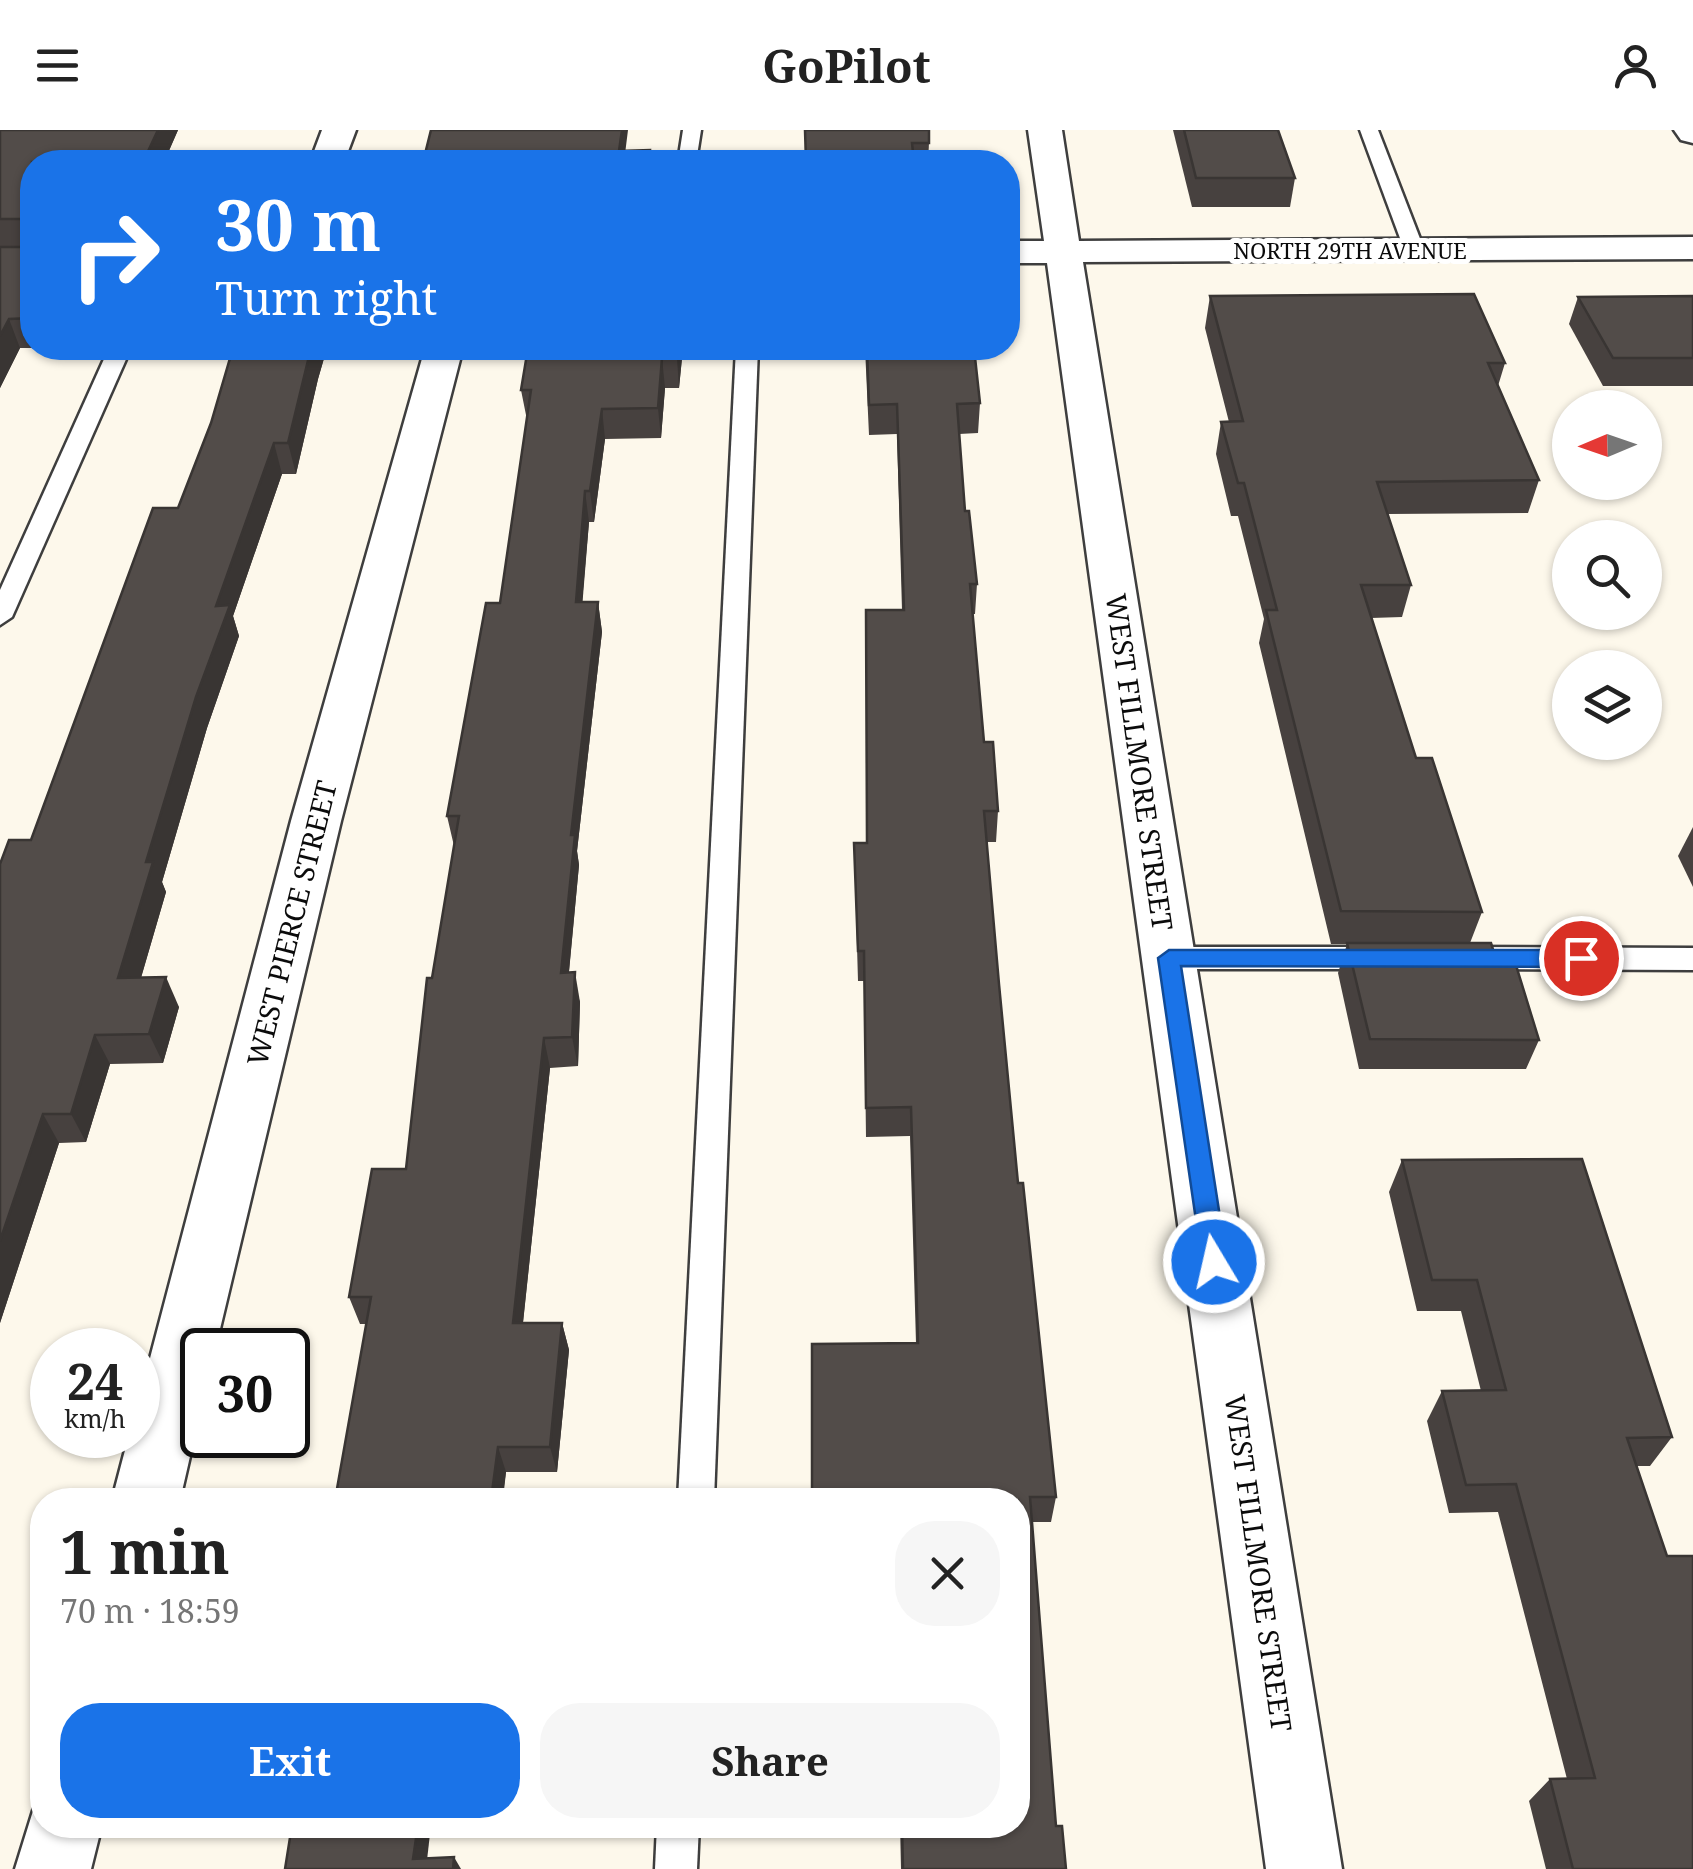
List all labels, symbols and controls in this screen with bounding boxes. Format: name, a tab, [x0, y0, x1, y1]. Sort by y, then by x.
text: GoPilot	[762, 35, 931, 96]
icon: menu	[30, 38, 85, 93]
icon: person	[1608, 38, 1663, 93]
text: 30 m	[215, 176, 381, 272]
icon: right	[50, 190, 180, 320]
street label: NORTH 29TH AVENUE	[1233, 235, 1467, 265]
text: Turn right	[215, 267, 437, 328]
north arrow	[1552, 390, 1662, 500]
map controls	[1552, 390, 1662, 760]
button: search	[1552, 520, 1662, 630]
street label: WEST FILLMORE STREET	[1098, 591, 1182, 933]
button: layers	[1552, 650, 1662, 760]
street label: WEST PIERCE STREET	[237, 776, 345, 1070]
pin	[1539, 916, 1624, 1001]
icon: arrive	[1554, 931, 1609, 986]
position arrow	[1162, 1210, 1266, 1314]
speed limit sign: 30	[180, 1328, 310, 1458]
text: 24	[67, 1347, 123, 1415]
street label: WEST FILLMORE STREET	[1217, 1392, 1301, 1734]
text: km/h	[64, 1401, 126, 1435]
text: 1 min	[60, 1510, 230, 1592]
button: close	[895, 1521, 1000, 1626]
text: 70 m · 18:59	[60, 1589, 240, 1632]
button: Exit	[60, 1703, 520, 1818]
button: Share	[540, 1703, 1000, 1818]

